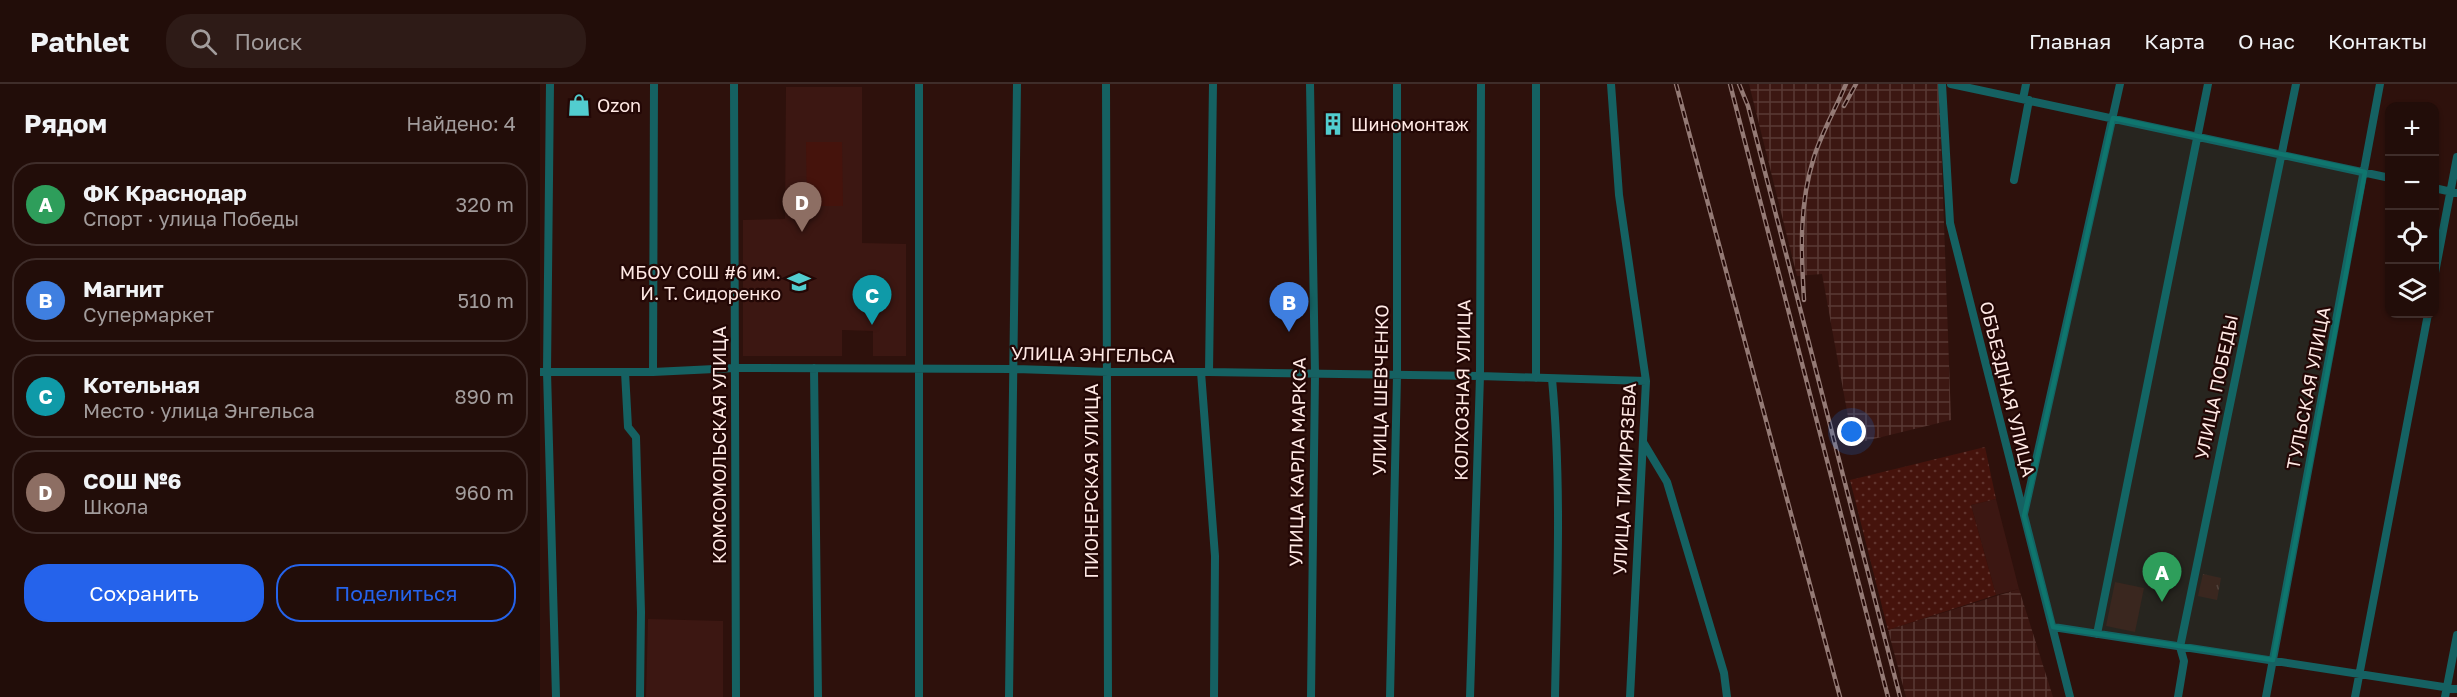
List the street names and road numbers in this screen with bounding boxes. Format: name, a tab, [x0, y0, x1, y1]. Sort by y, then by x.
street label: КОЛХОЗНАЯ УЛИЦА	[1449, 299, 1475, 481]
street label: ОБЪЕЗДНАЯ УЛИЦА	[1976, 299, 2040, 479]
street label: УЛИЦА ШЕВЧЕНКО	[1368, 304, 1392, 476]
street label: ТУЛЬСКАЯ УЛИЦА	[2281, 305, 2335, 471]
street label: УЛИЦА ПОБЕДЫ	[2190, 313, 2242, 461]
street label: КОМСОМОЛЬСКАЯ УЛИЦА	[708, 326, 730, 564]
street label: УЛИЦА ЭНГЕЛЬСА	[1011, 342, 1175, 366]
street label: УЛИЦА КАРЛА МАРКСА	[1284, 357, 1310, 567]
street label: УЛИЦА ТИМИРЯЗЕВА	[1608, 382, 1640, 576]
street label: ПИОНЕРСКАЯ УЛИЦА	[1080, 384, 1102, 578]

